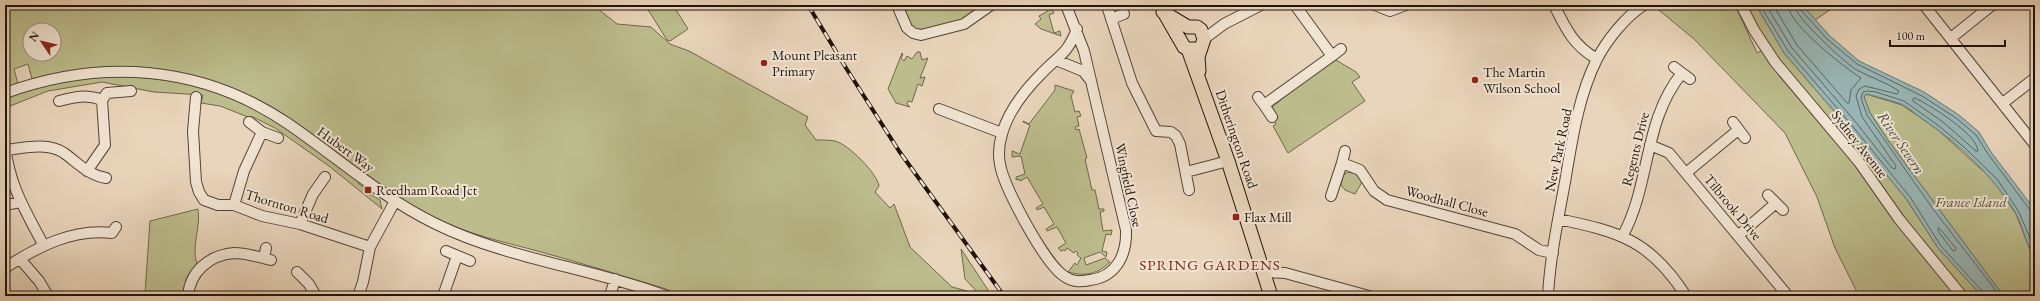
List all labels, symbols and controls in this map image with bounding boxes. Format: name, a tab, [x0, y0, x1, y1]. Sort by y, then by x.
north arrow	[22, 22, 62, 62]
scale bar	[1890, 22, 2005, 48]
text: 100 m	[1896, 28, 1926, 44]
text: N	[26, 29, 42, 44]
place label: Mount Pleasant Primary	[772, 46, 858, 80]
marker: Mount Pleasant Primary	[759, 58, 769, 68]
place label: The Martin Wilson School	[1483, 63, 1561, 97]
marker: The Martin Wilson School	[1470, 75, 1480, 85]
street label: Ditherington Road	[1212, 87, 1263, 192]
street label: New Park Road	[1540, 106, 1576, 193]
street label: Sydney Avenue	[1828, 106, 1892, 182]
water label: River Severn	[1874, 108, 1929, 178]
street label: Regents Drive	[1617, 109, 1653, 188]
street label: Hubert Way	[314, 122, 379, 176]
street label: Wingfield Close	[1111, 141, 1147, 229]
street label: Tilbrook Drive	[1700, 170, 1766, 244]
place label: Reedham Road Jct	[376, 181, 478, 199]
street label: Woodhall Close	[1404, 181, 1491, 221]
street label: Thornton Road	[243, 185, 332, 228]
marker: Reedham Road Jct	[363, 185, 373, 195]
park label: France Island	[1934, 193, 2008, 211]
place label: Flax Mill	[1244, 208, 1292, 226]
marker: Flax Mill	[1231, 212, 1241, 222]
district label: SPRING GARDENS	[1139, 255, 1281, 274]

